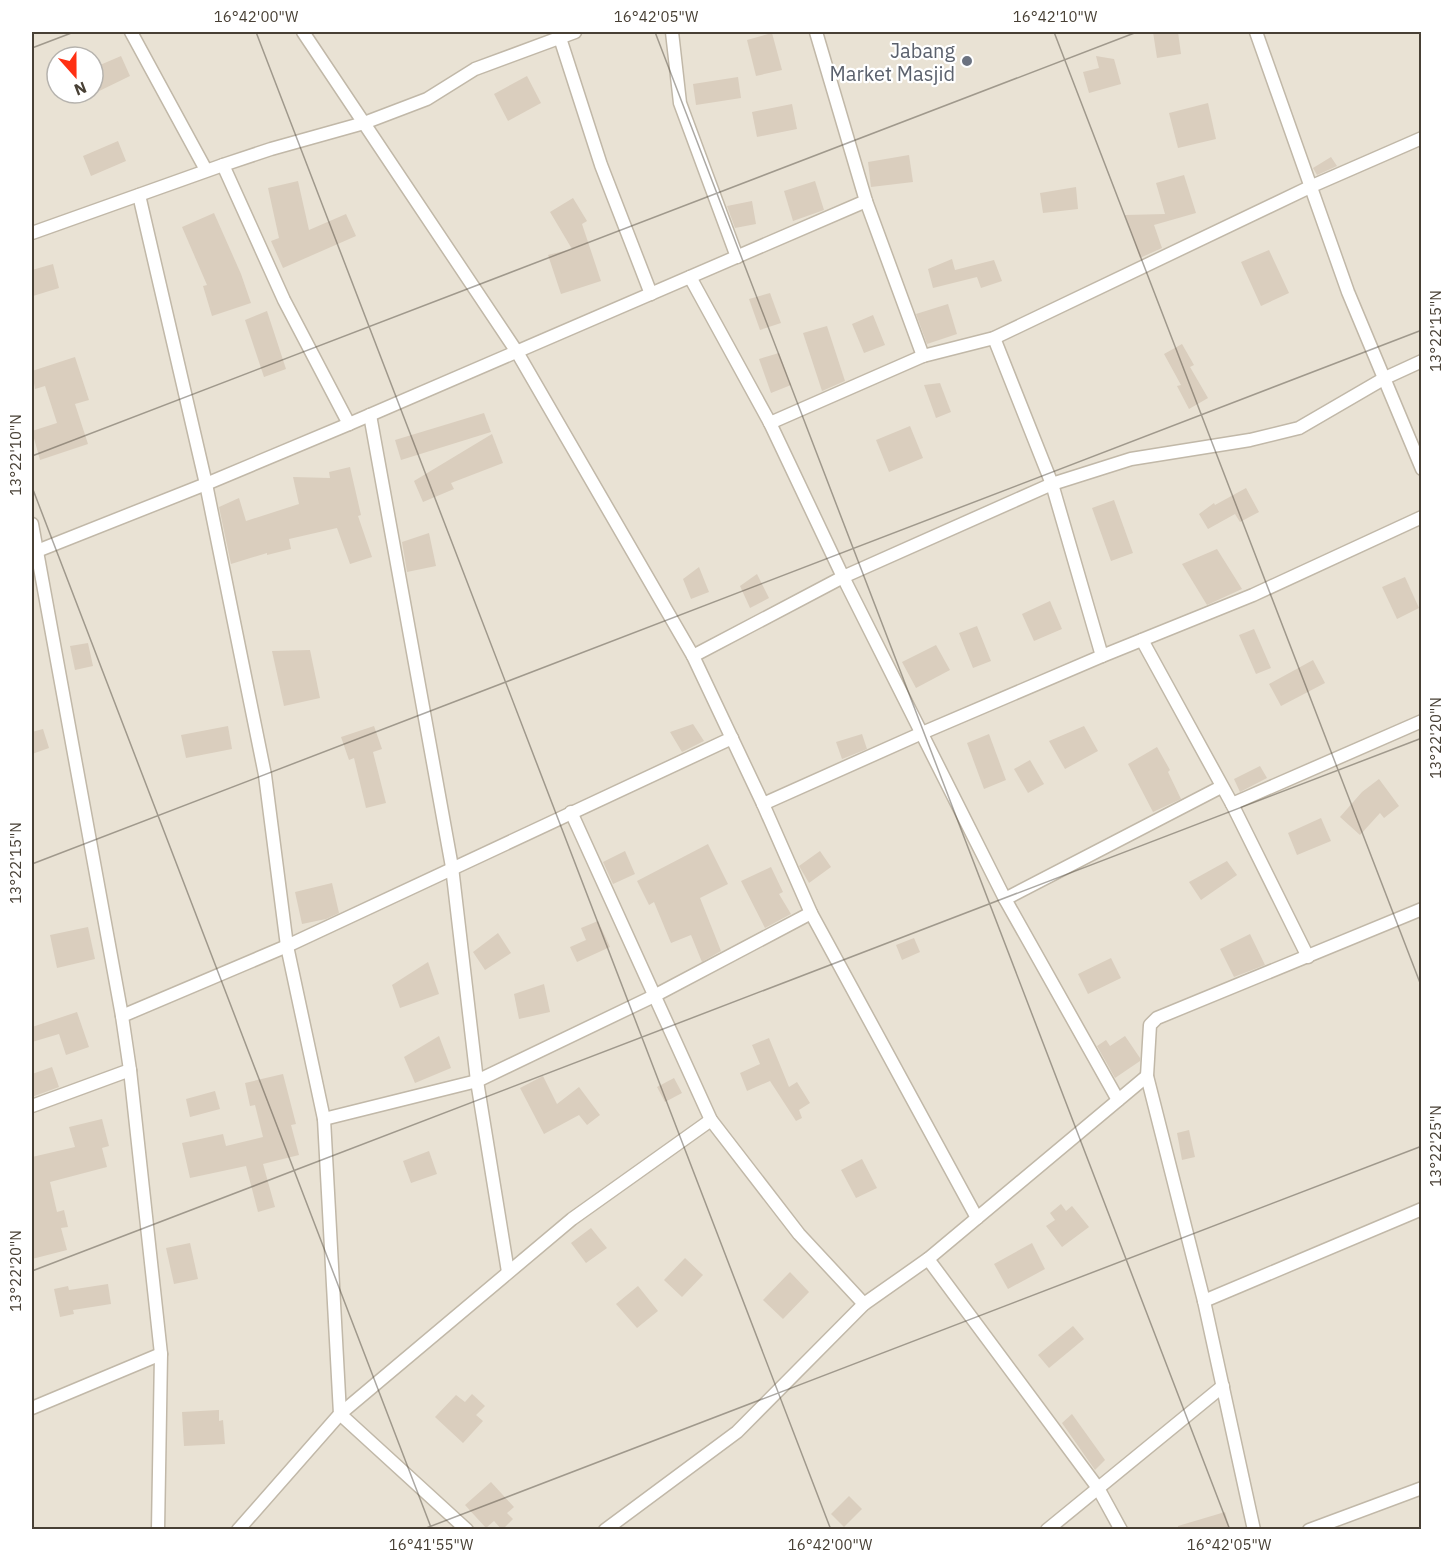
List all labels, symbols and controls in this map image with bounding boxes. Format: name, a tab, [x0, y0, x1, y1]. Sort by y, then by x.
text: 16°42'00"W	[214, 7, 299, 26]
text: 16°42'05"W	[614, 7, 699, 26]
text: 16°42'10"W	[1013, 7, 1098, 26]
place label: Jabang Market Masjid	[830, 37, 955, 87]
north arrow	[45, 45, 105, 105]
marker: Jabang Market Masjid	[960, 54, 974, 68]
text: N	[71, 78, 89, 100]
text: 13°22'15"N	[1426, 290, 1445, 372]
text: 13°22'10"N	[6, 414, 25, 496]
text: 13°22'20"N	[1426, 697, 1445, 779]
text: 13°22'15"N	[6, 822, 25, 904]
text: 13°22'25"N	[1426, 1105, 1445, 1187]
text: 13°22'20"N	[6, 1230, 25, 1312]
text: 16°41'55"W	[389, 1535, 474, 1554]
text: 16°42'00"W	[788, 1535, 873, 1554]
text: 16°42'05"W	[1187, 1535, 1272, 1554]

